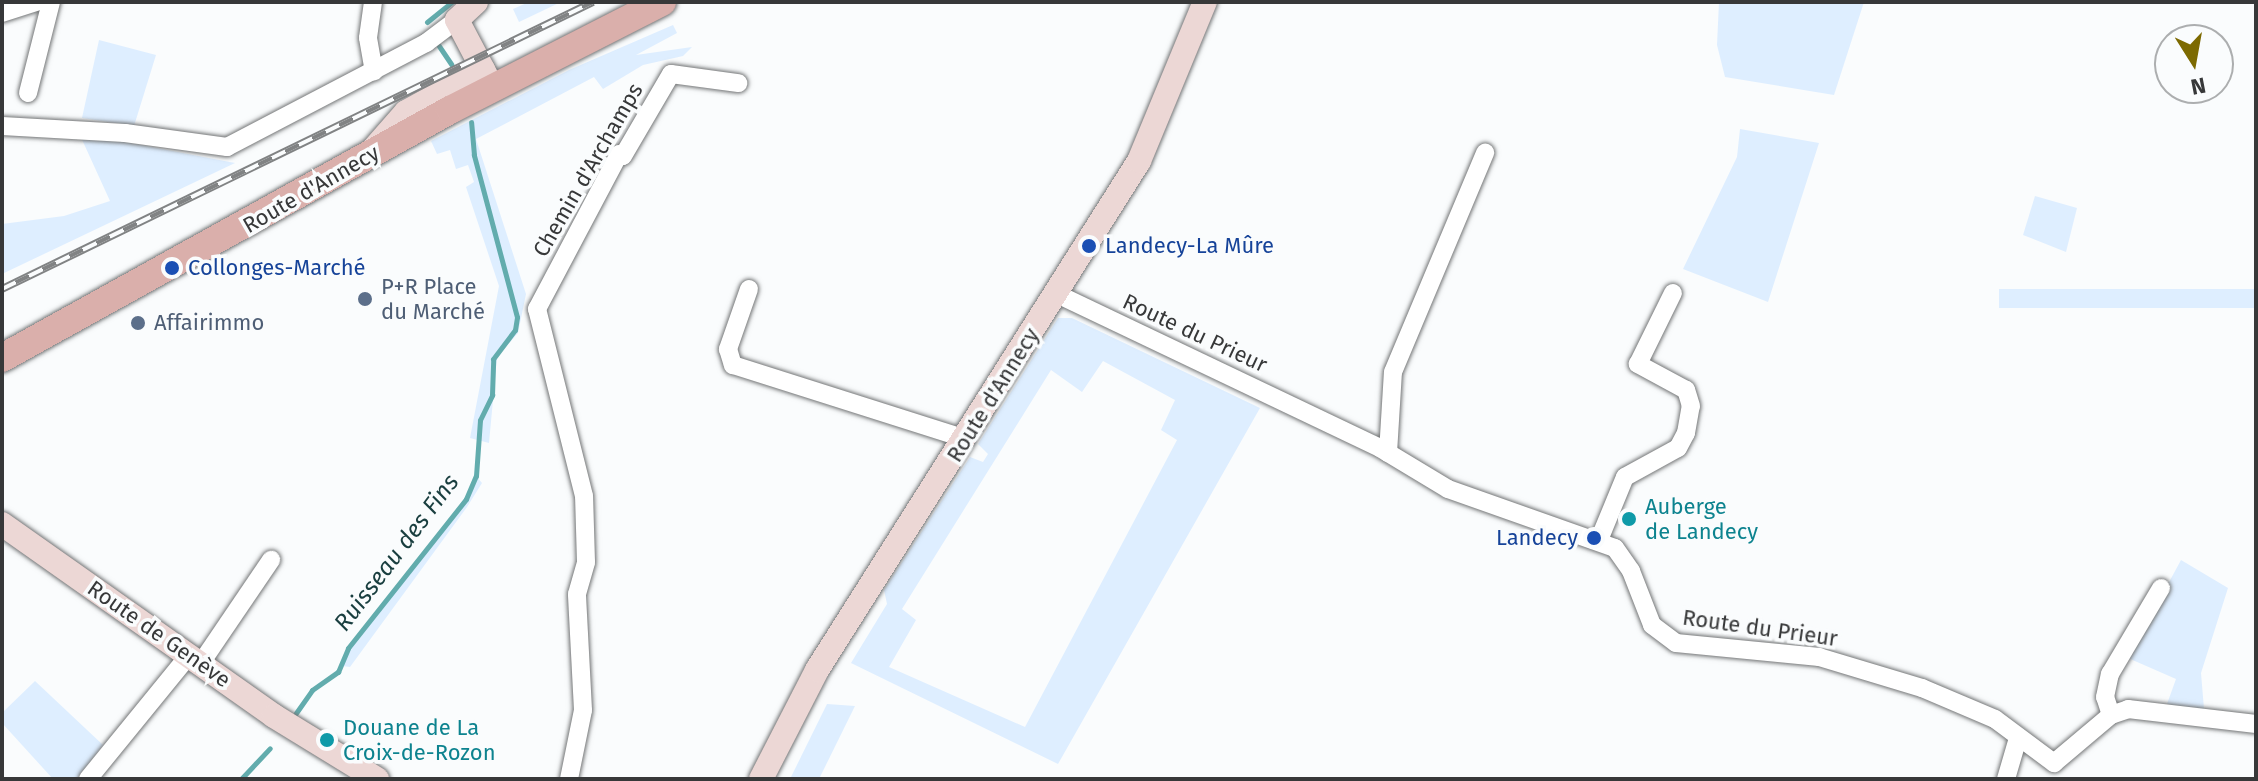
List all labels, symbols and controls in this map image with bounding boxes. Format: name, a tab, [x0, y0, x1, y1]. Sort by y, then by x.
north arrow	[2154, 24, 2234, 104]
text: N	[2189, 71, 2208, 101]
street label: Chemin d'Archamps	[528, 78, 648, 262]
street label: Route d'Annecy	[238, 139, 384, 239]
place label: Landecy-La Mûre	[1105, 233, 1274, 259]
marker: Landecy-La Mûre	[1080, 237, 1098, 255]
place label: Collonges-Marché	[188, 255, 366, 281]
marker: Collonges-Marché	[163, 259, 181, 277]
place label: P+R Place du Marché	[381, 273, 485, 324]
street label: Route du Prieur	[1119, 288, 1271, 378]
marker: P+R Place du Marché	[356, 290, 374, 308]
place label: Affairimmo	[154, 310, 264, 336]
marker: Affairimmo	[129, 314, 147, 332]
street label: Route d'Annecy	[941, 323, 1045, 467]
water label: Ruisseau des Fins	[329, 469, 465, 637]
place label: Auberge de Landecy	[1645, 493, 1758, 544]
marker: Auberge de Landecy	[1620, 510, 1638, 528]
place label: Landecy	[1496, 525, 1578, 551]
marker: Landecy	[1585, 529, 1603, 547]
street label: Route de Genève	[82, 575, 236, 693]
street label: Route du Prieur	[1681, 604, 1839, 652]
place label: Douane de La Croix-de-Rozon	[343, 714, 496, 766]
marker: Douane de La Croix-de-Rozon	[318, 731, 336, 749]

